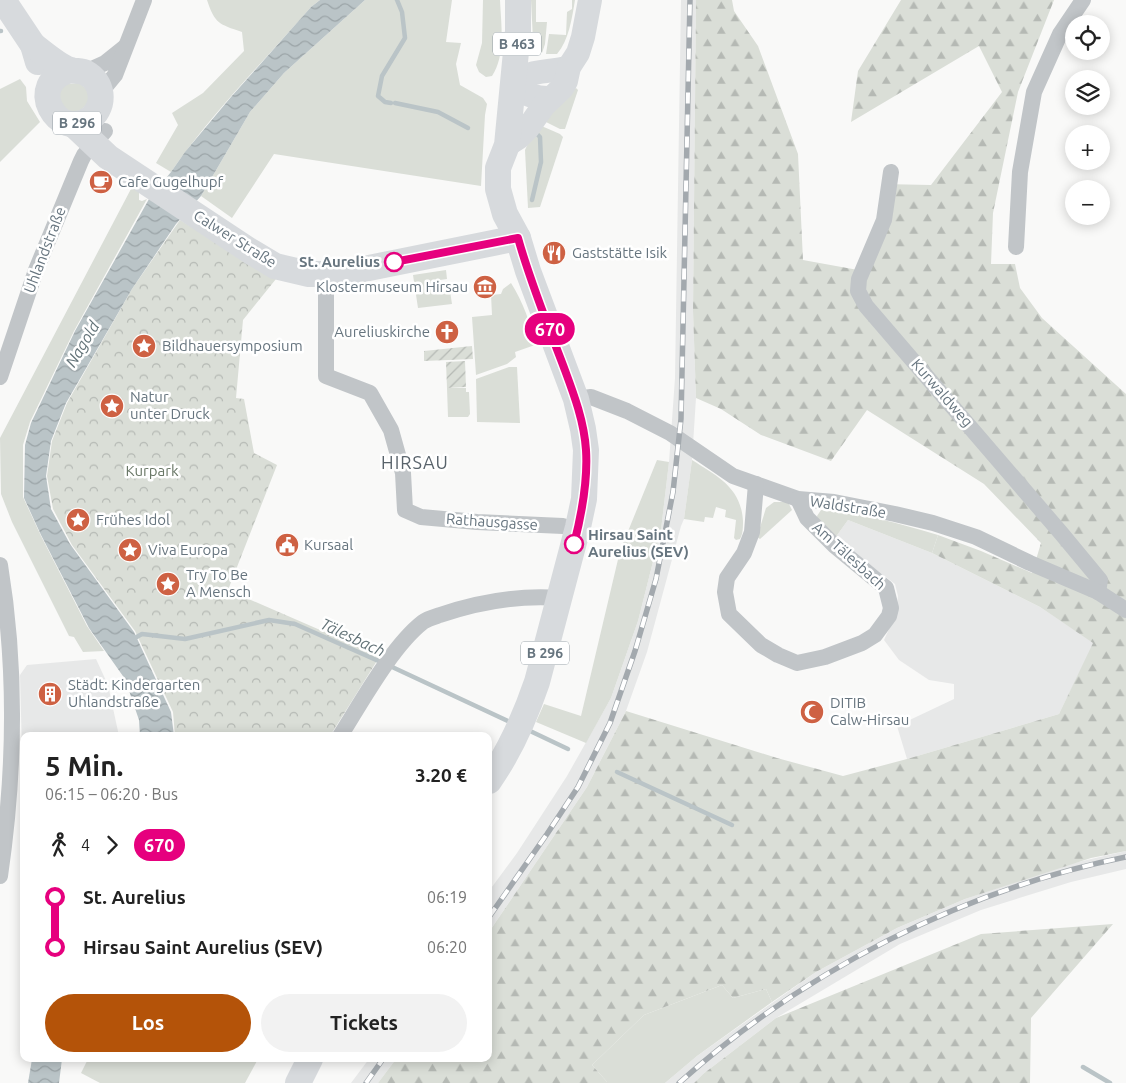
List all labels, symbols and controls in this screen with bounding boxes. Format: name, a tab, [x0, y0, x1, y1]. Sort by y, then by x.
map controls	[1065, 15, 1110, 225]
button: locate	[1065, 15, 1110, 60]
road number: B 463	[493, 33, 541, 56]
button: layers	[1065, 70, 1110, 115]
road number: B 296	[53, 112, 101, 134]
button: +	[1065, 125, 1110, 170]
cafe icon: Cafe Gugelhupf	[88, 169, 114, 195]
place label: Cafe Gugelhupf	[118, 173, 224, 190]
button: −	[1065, 180, 1110, 225]
street label: Uhlandstraße	[20, 204, 69, 295]
street label: Calwer Straße	[191, 206, 280, 271]
restaurant icon: Gaststätte Isik	[541, 240, 567, 266]
place label: Gaststätte Isik	[572, 244, 668, 261]
marker: St. Aurelius	[384, 252, 404, 272]
place label: St. Aurelius	[299, 253, 380, 270]
museum icon: Klostermuseum Hirsau	[472, 274, 498, 300]
place label: Klostermuseum Hirsau	[316, 278, 468, 295]
line badge: 670	[521, 313, 579, 345]
water label: Nagold	[61, 317, 103, 370]
church icon: Aureliuskirche	[434, 319, 460, 345]
text: 670	[535, 319, 565, 339]
place label: Aureliuskirche	[334, 323, 430, 340]
place icon: Bildhauersymposium	[131, 333, 157, 359]
place label: Bildhauersymposium	[162, 337, 303, 354]
street label: Kurwaldweg	[908, 355, 976, 430]
place label: Natur unter Druck	[130, 388, 210, 422]
place icon: Natur unter Druck	[99, 393, 125, 419]
district label: HIRSAU	[381, 452, 449, 472]
park label: Kurpark	[125, 462, 179, 479]
street label: Waldstraße	[809, 492, 887, 521]
place icon: Frühes Idol	[65, 507, 91, 533]
street label: Rathausgasse	[446, 510, 538, 533]
place label: Frühes Idol	[96, 511, 170, 528]
street label: Am Tälesbach	[809, 518, 889, 593]
place label: Hirsau Saint Aurelius (SEV)	[588, 526, 689, 560]
public building icon: Kursaal	[274, 532, 300, 558]
marker: Hirsau Saint Aurelius (SEV)	[564, 534, 584, 554]
place label: Kursaal	[304, 536, 353, 553]
place icon: Viva Europa	[117, 537, 143, 563]
place label: Viva Europa	[148, 541, 228, 558]
place label: Try To Be A Mensch	[186, 566, 251, 600]
place icon: Try To Be A Mensch	[155, 571, 181, 597]
water label: Tälesbach	[318, 614, 388, 660]
road number: B 296	[521, 641, 569, 664]
place label: Städt: Kindergarten Uhlandstraße	[68, 676, 200, 710]
building icon: Städt: Kindergarten Uhlandstraße	[37, 681, 63, 707]
place label: DITIB Calw-Hirsau	[830, 694, 909, 728]
mosque icon: DITIB Calw-Hirsau	[799, 699, 825, 725]
text: 5 Min.	[45, 750, 123, 781]
text: 3.20 €	[415, 764, 467, 786]
text: 06:15 – 06:20 · Bus	[45, 785, 178, 803]
icon: walk	[45, 831, 73, 859]
icon: forward	[98, 831, 126, 859]
text: 670	[144, 835, 175, 855]
text: 4	[81, 836, 90, 854]
text: St. Aurelius	[83, 886, 186, 908]
text: 06:19	[427, 888, 467, 906]
text: Hirsau Saint Aurelius (SEV)	[83, 936, 323, 958]
text: 06:20	[427, 938, 467, 956]
button: Los	[45, 994, 251, 1052]
button: Tickets	[261, 994, 467, 1052]

